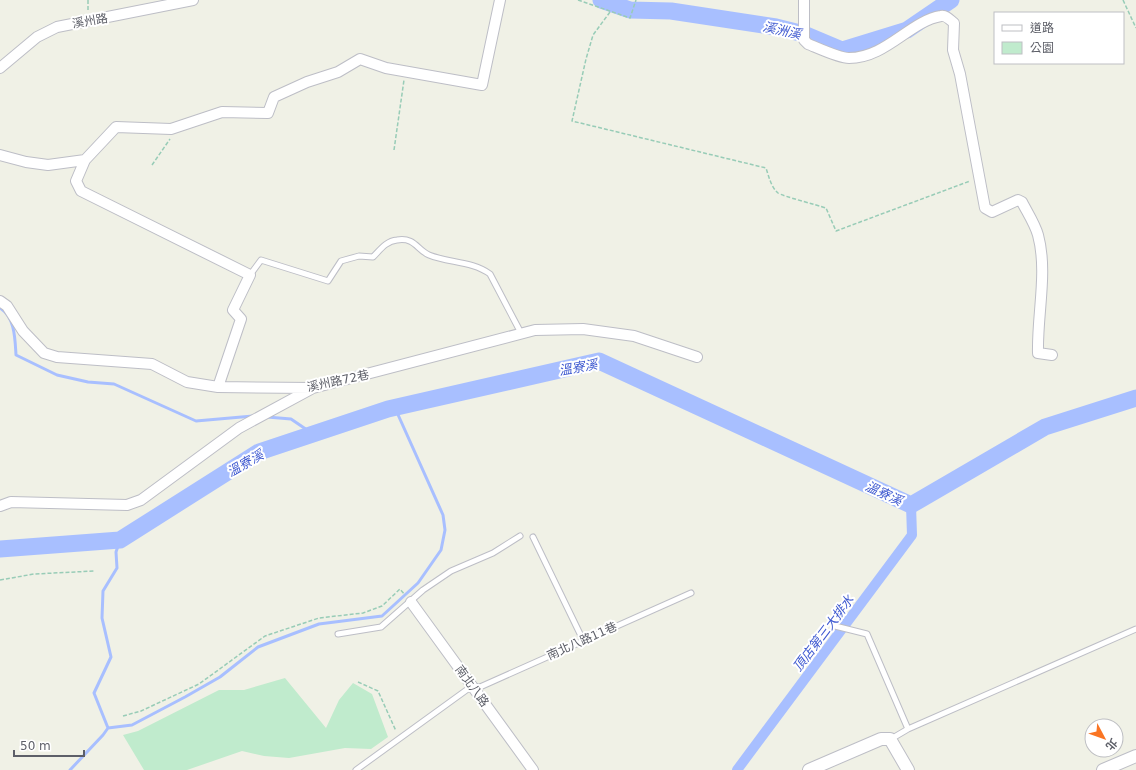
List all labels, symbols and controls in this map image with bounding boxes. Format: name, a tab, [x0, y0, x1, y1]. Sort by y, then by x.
street label: 溪州路	[71, 11, 109, 31]
legend	[994, 12, 1124, 64]
water label: 溪洲溪	[761, 19, 804, 42]
text: 道路	[1030, 21, 1054, 35]
text: 公園	[1030, 41, 1054, 55]
water label: 溫寮溪	[558, 356, 601, 378]
street label: 溪州路72巷	[306, 368, 370, 394]
water label: 溫寮溪	[225, 446, 268, 480]
water label: 溫寮溪	[863, 478, 906, 509]
water label: 頂店第三大排水	[790, 592, 857, 674]
street label: 南北八路11巷	[545, 619, 619, 663]
street label: 南北八路	[452, 662, 492, 710]
north arrow	[1084, 718, 1124, 758]
scale bar	[14, 732, 84, 758]
text: 北	[1103, 736, 1120, 753]
text: 50 m	[20, 739, 51, 753]

